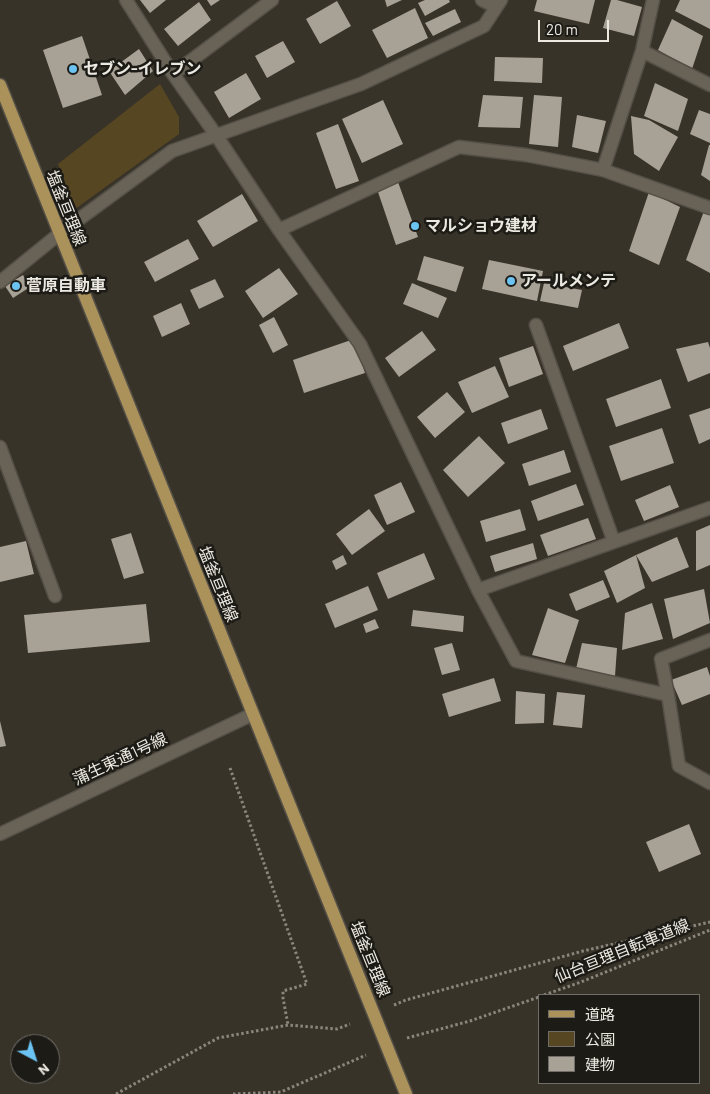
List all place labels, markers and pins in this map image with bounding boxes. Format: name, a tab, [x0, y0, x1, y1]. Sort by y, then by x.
place label: セブン-イレブン	[83, 59, 202, 79]
marker: セブン-イレブン	[67, 63, 79, 75]
place label: マルショウ建材	[425, 216, 537, 236]
marker: マルショウ建材	[409, 220, 421, 232]
place label: アールメンテ	[521, 271, 616, 291]
marker: アールメンテ	[505, 275, 517, 287]
place label: 菅原自動車	[26, 276, 106, 296]
marker: 菅原自動車	[10, 280, 22, 292]

